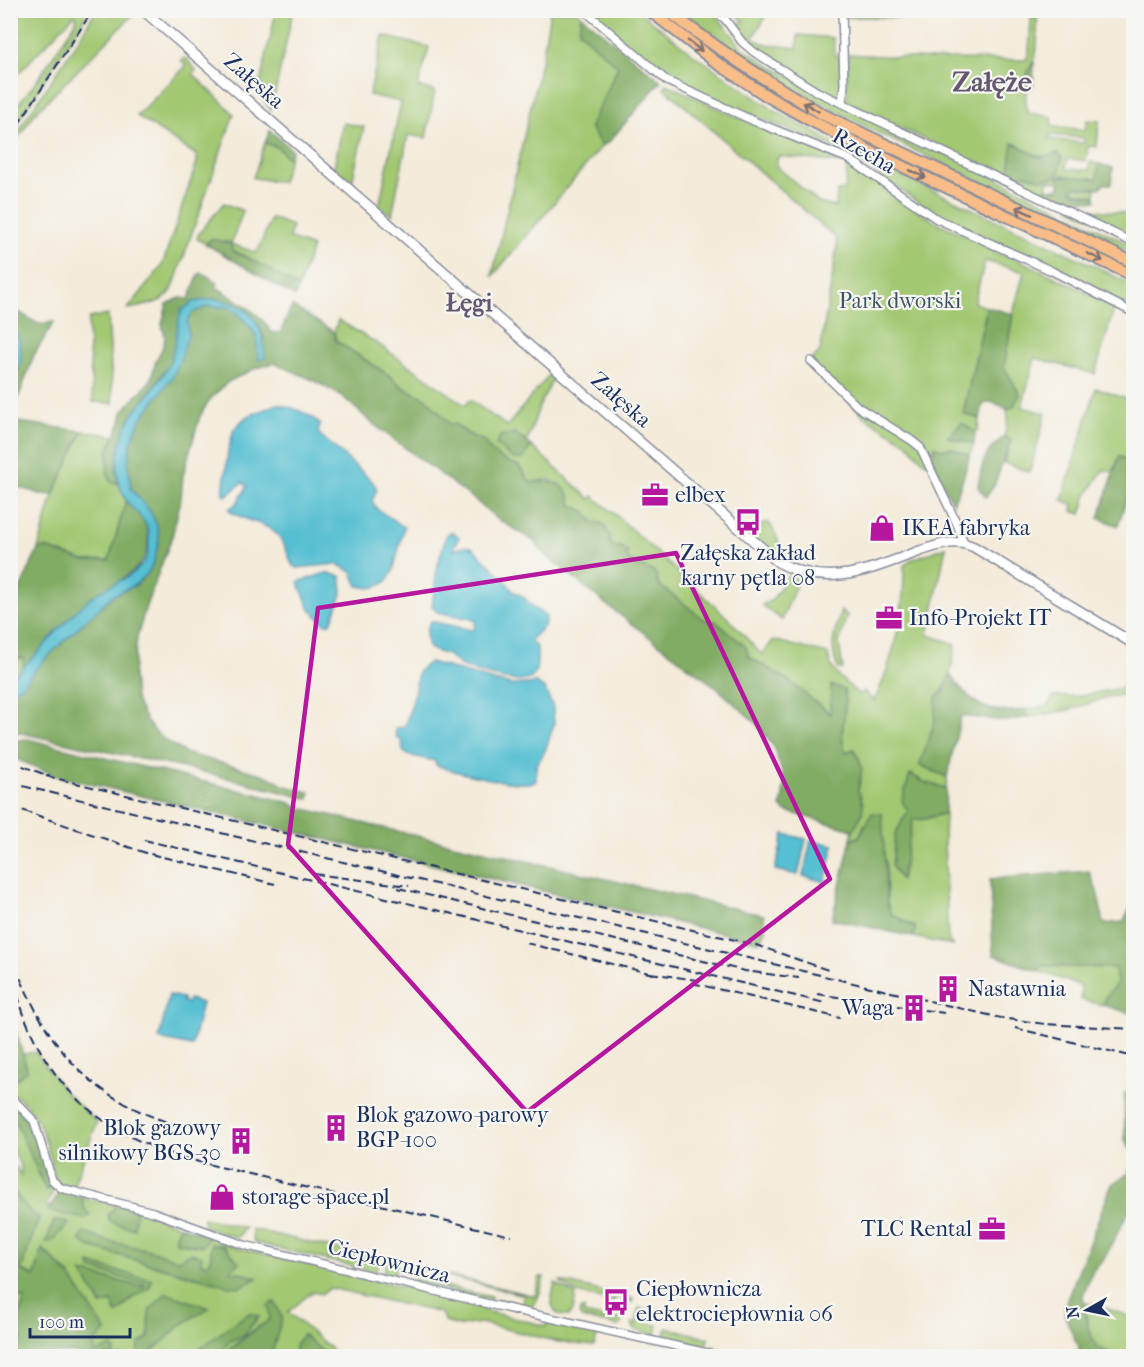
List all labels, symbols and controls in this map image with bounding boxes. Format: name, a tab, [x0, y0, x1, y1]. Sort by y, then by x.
one-way arrow	[686, 40, 702, 53]
street label: Załęska	[219, 48, 290, 115]
district label: Załęże	[952, 65, 1032, 99]
one-way arrow	[803, 101, 820, 113]
street label: Rzecha	[828, 123, 901, 180]
one-way arrow	[909, 168, 927, 180]
one-way arrow	[1015, 204, 1033, 215]
one-way arrow	[1086, 251, 1104, 263]
park label: Park dworski	[839, 288, 962, 314]
district label: Łęgi	[446, 289, 493, 318]
street label: Załęska	[586, 367, 657, 434]
office icon: elbex	[640, 480, 670, 510]
place label: elbex	[675, 482, 726, 508]
bus stop icon: Załęska zakład karny pętla 08	[733, 507, 763, 537]
shop icon: IKEA fabryka	[867, 513, 897, 543]
place label: IKEA fabryka	[902, 515, 1031, 541]
place label: Załęska zakład karny pętla 08	[680, 540, 817, 591]
office icon: Info-Projekt IT	[874, 603, 904, 633]
place label: Info-Projekt IT	[909, 605, 1052, 631]
building icon: Nastawnia	[933, 974, 963, 1004]
place label: Nastawnia	[968, 976, 1067, 1002]
building icon: Waga	[899, 993, 929, 1023]
place label: Waga	[841, 995, 895, 1021]
place label: Blok gazowo-parowy BGP-100	[356, 1102, 550, 1153]
building icon: Blok gazowo-parowy BGP-100	[321, 1113, 351, 1143]
place label: Blok gazowy silnikowy BGS-30	[58, 1115, 222, 1166]
building icon: Blok gazowy silnikowy BGS-30	[226, 1126, 256, 1156]
shop icon: storage-space.pl	[207, 1182, 237, 1212]
place label: storage-space.pl	[242, 1184, 390, 1210]
office icon: TLC Rental	[977, 1214, 1007, 1244]
place label: TLC Rental	[861, 1216, 972, 1242]
street label: Ciepłownicza	[325, 1233, 454, 1289]
place label: Ciepłownicza elektrociepłownia 06	[636, 1276, 833, 1327]
north arrow	[1057, 1280, 1117, 1340]
bus stop icon: Ciepłownicza elektrociepłownia 06	[601, 1287, 631, 1317]
scale bar	[30, 1301, 130, 1339]
text: N	[1062, 1304, 1083, 1320]
text: 100 m	[39, 1312, 84, 1333]

